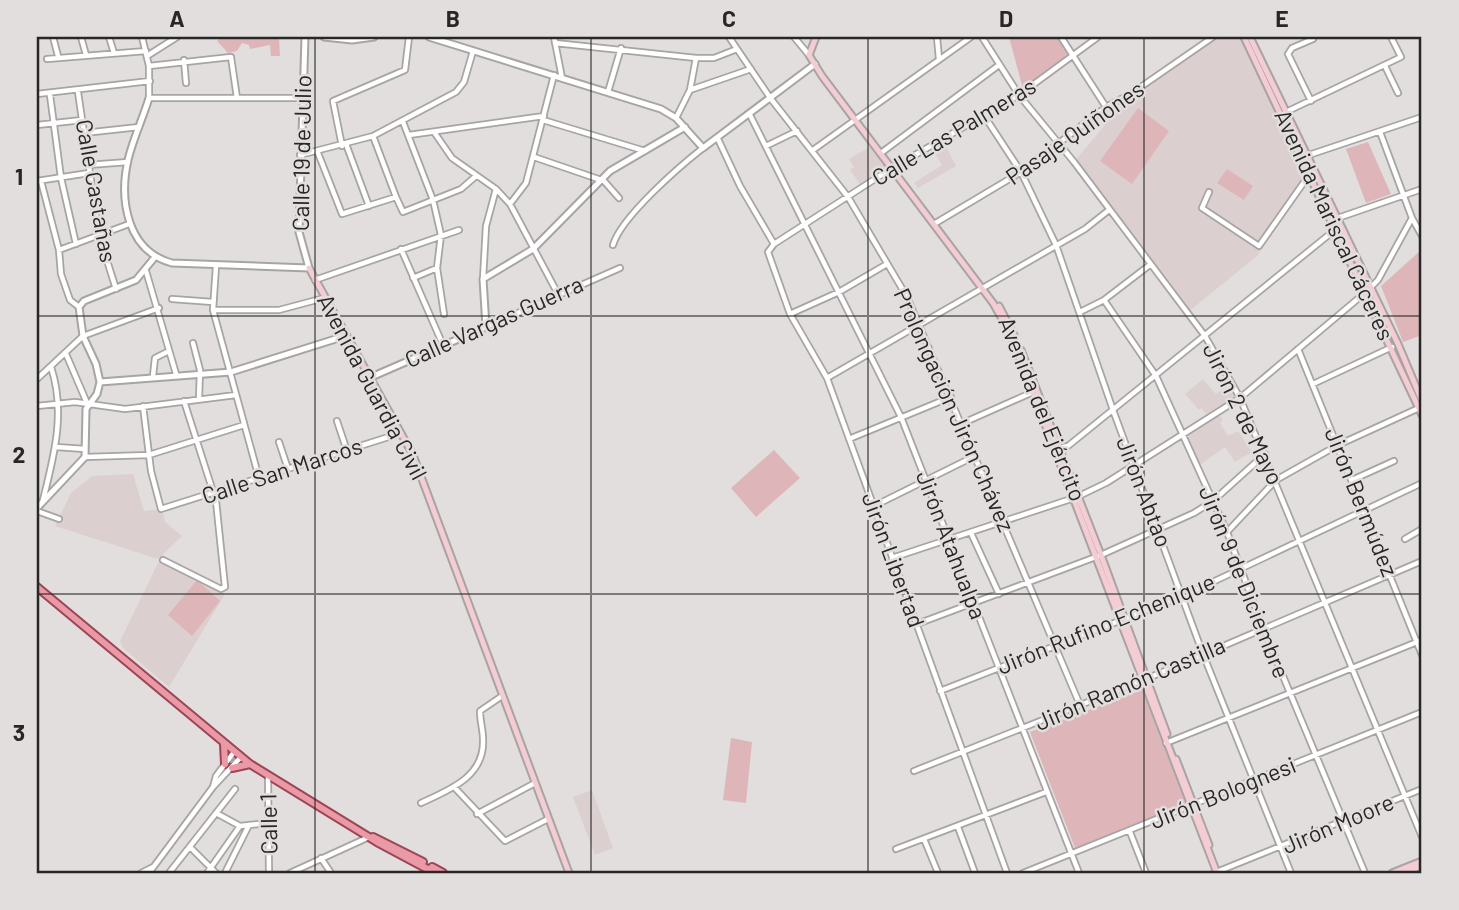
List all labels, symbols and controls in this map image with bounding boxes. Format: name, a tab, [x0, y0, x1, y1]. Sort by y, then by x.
text: A	[169, 4, 185, 32]
text: B	[446, 4, 460, 32]
text: C	[722, 4, 736, 32]
text: D	[999, 4, 1013, 32]
text: E	[1275, 4, 1289, 32]
street label: Calle Las Palmeras	[866, 71, 1041, 191]
street label: Pasaje Quiñones	[1000, 74, 1149, 190]
street label: Calle 19 de Julio	[286, 75, 316, 231]
street label: Avenida Mariscal Cáceres	[1269, 105, 1401, 344]
street label: Calle Castañas	[71, 117, 123, 265]
text: 1	[15, 162, 23, 190]
street label: Calle Vargas Guerra	[400, 269, 587, 373]
street label: Prolongación Jirón Chávez	[889, 284, 1021, 536]
street label: Avenida Guardia Civil	[312, 289, 434, 484]
street label: Avenida del Ejército	[993, 312, 1093, 505]
street label: Jirón 2 de Mayo	[1198, 338, 1290, 489]
street label: Jirón Bermúdez	[1319, 423, 1405, 580]
street label: Calle San Marcos	[198, 431, 365, 509]
street label: Jirón Abtao	[1111, 433, 1179, 551]
text: 2	[13, 440, 25, 468]
street label: Jirón Atahualpa	[911, 466, 993, 623]
street label: Jirón 9 de Diciembre	[1194, 481, 1296, 682]
street label: Jirón Libertad	[857, 488, 931, 631]
street label: Jirón Rufino Echenique	[993, 567, 1219, 680]
street label: Jirón Ramón Castilla	[1030, 630, 1229, 736]
text: 3	[13, 718, 25, 746]
street label: Jirón Bolognesi	[1146, 750, 1300, 834]
street label: Jirón Moore	[1277, 787, 1398, 859]
street label: Calle 1	[253, 793, 283, 855]

